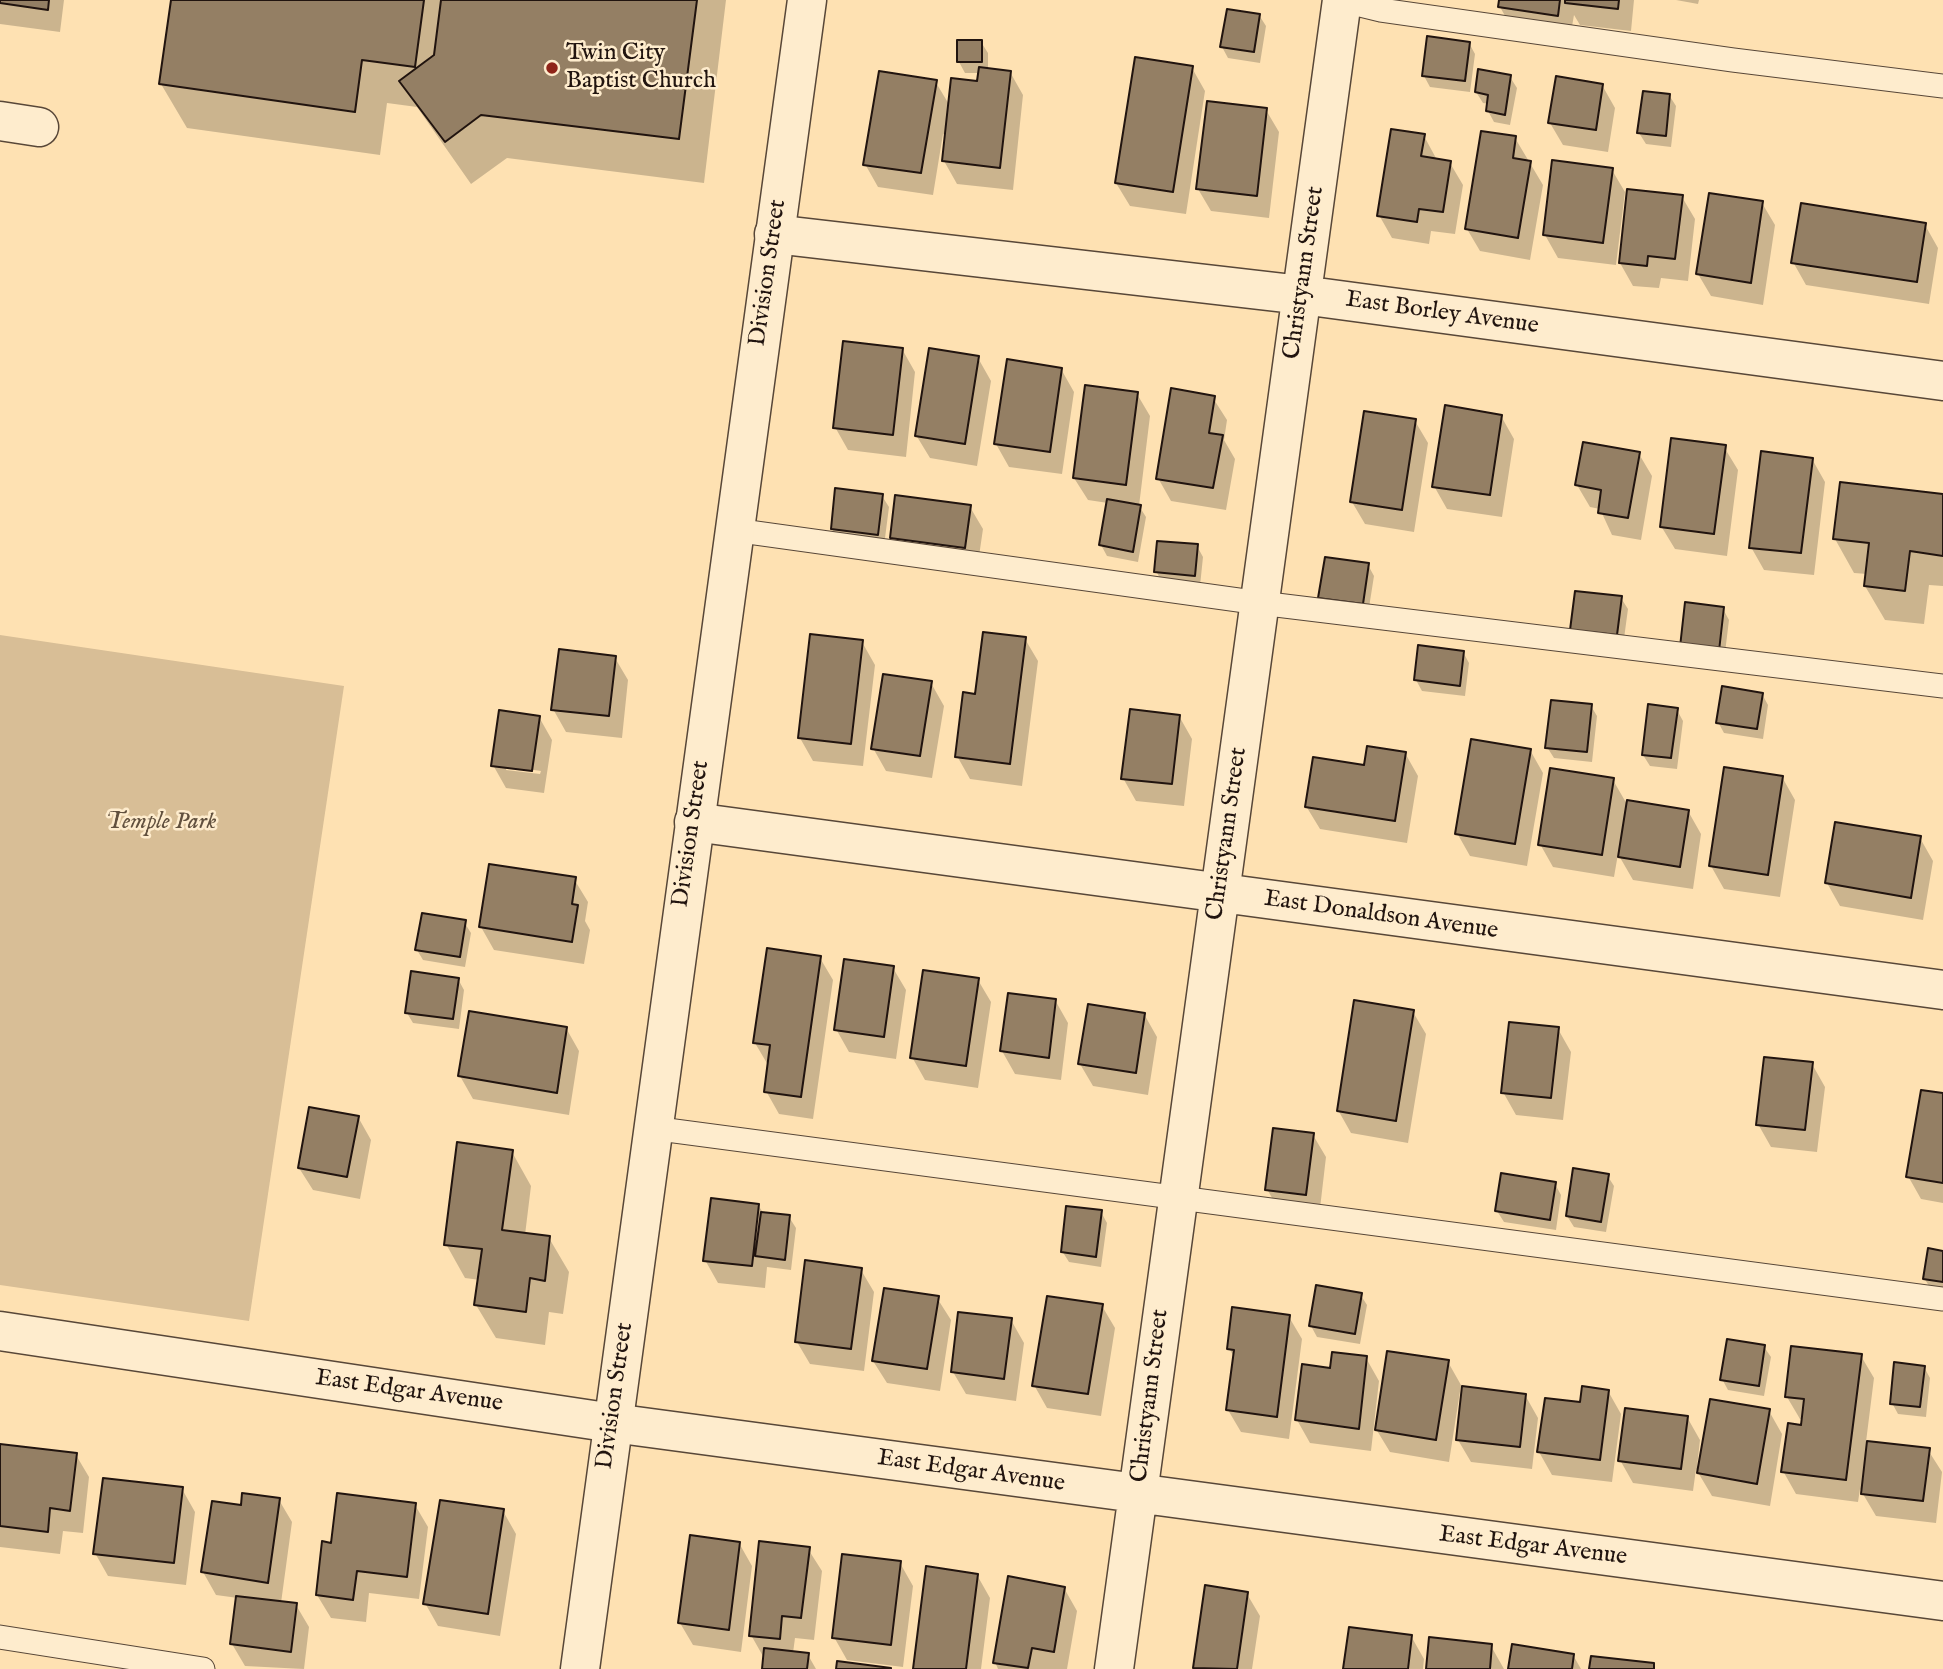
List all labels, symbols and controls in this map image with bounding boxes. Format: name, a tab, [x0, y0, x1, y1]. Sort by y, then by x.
place label: Twin City Baptist Church	[566, 40, 716, 96]
marker: Twin City Baptist Church	[544, 60, 560, 76]
street label: Christyann Street	[1279, 185, 1331, 361]
street label: Division Street	[744, 198, 794, 348]
street label: East Borley Avenue	[1344, 286, 1540, 342]
street label: Christyann Street	[1202, 746, 1254, 922]
street label: Division Street	[667, 759, 717, 909]
park label: Temple Park	[106, 809, 216, 837]
street label: East Donaldson Avenue	[1262, 885, 1500, 947]
street label: Christyann Street	[1126, 1308, 1176, 1484]
street label: Division Street	[591, 1321, 641, 1471]
street label: East Edgar Avenue	[313, 1365, 505, 1419]
street label: East Edgar Avenue	[875, 1445, 1067, 1499]
street label: East Edgar Avenue	[1437, 1521, 1629, 1573]

